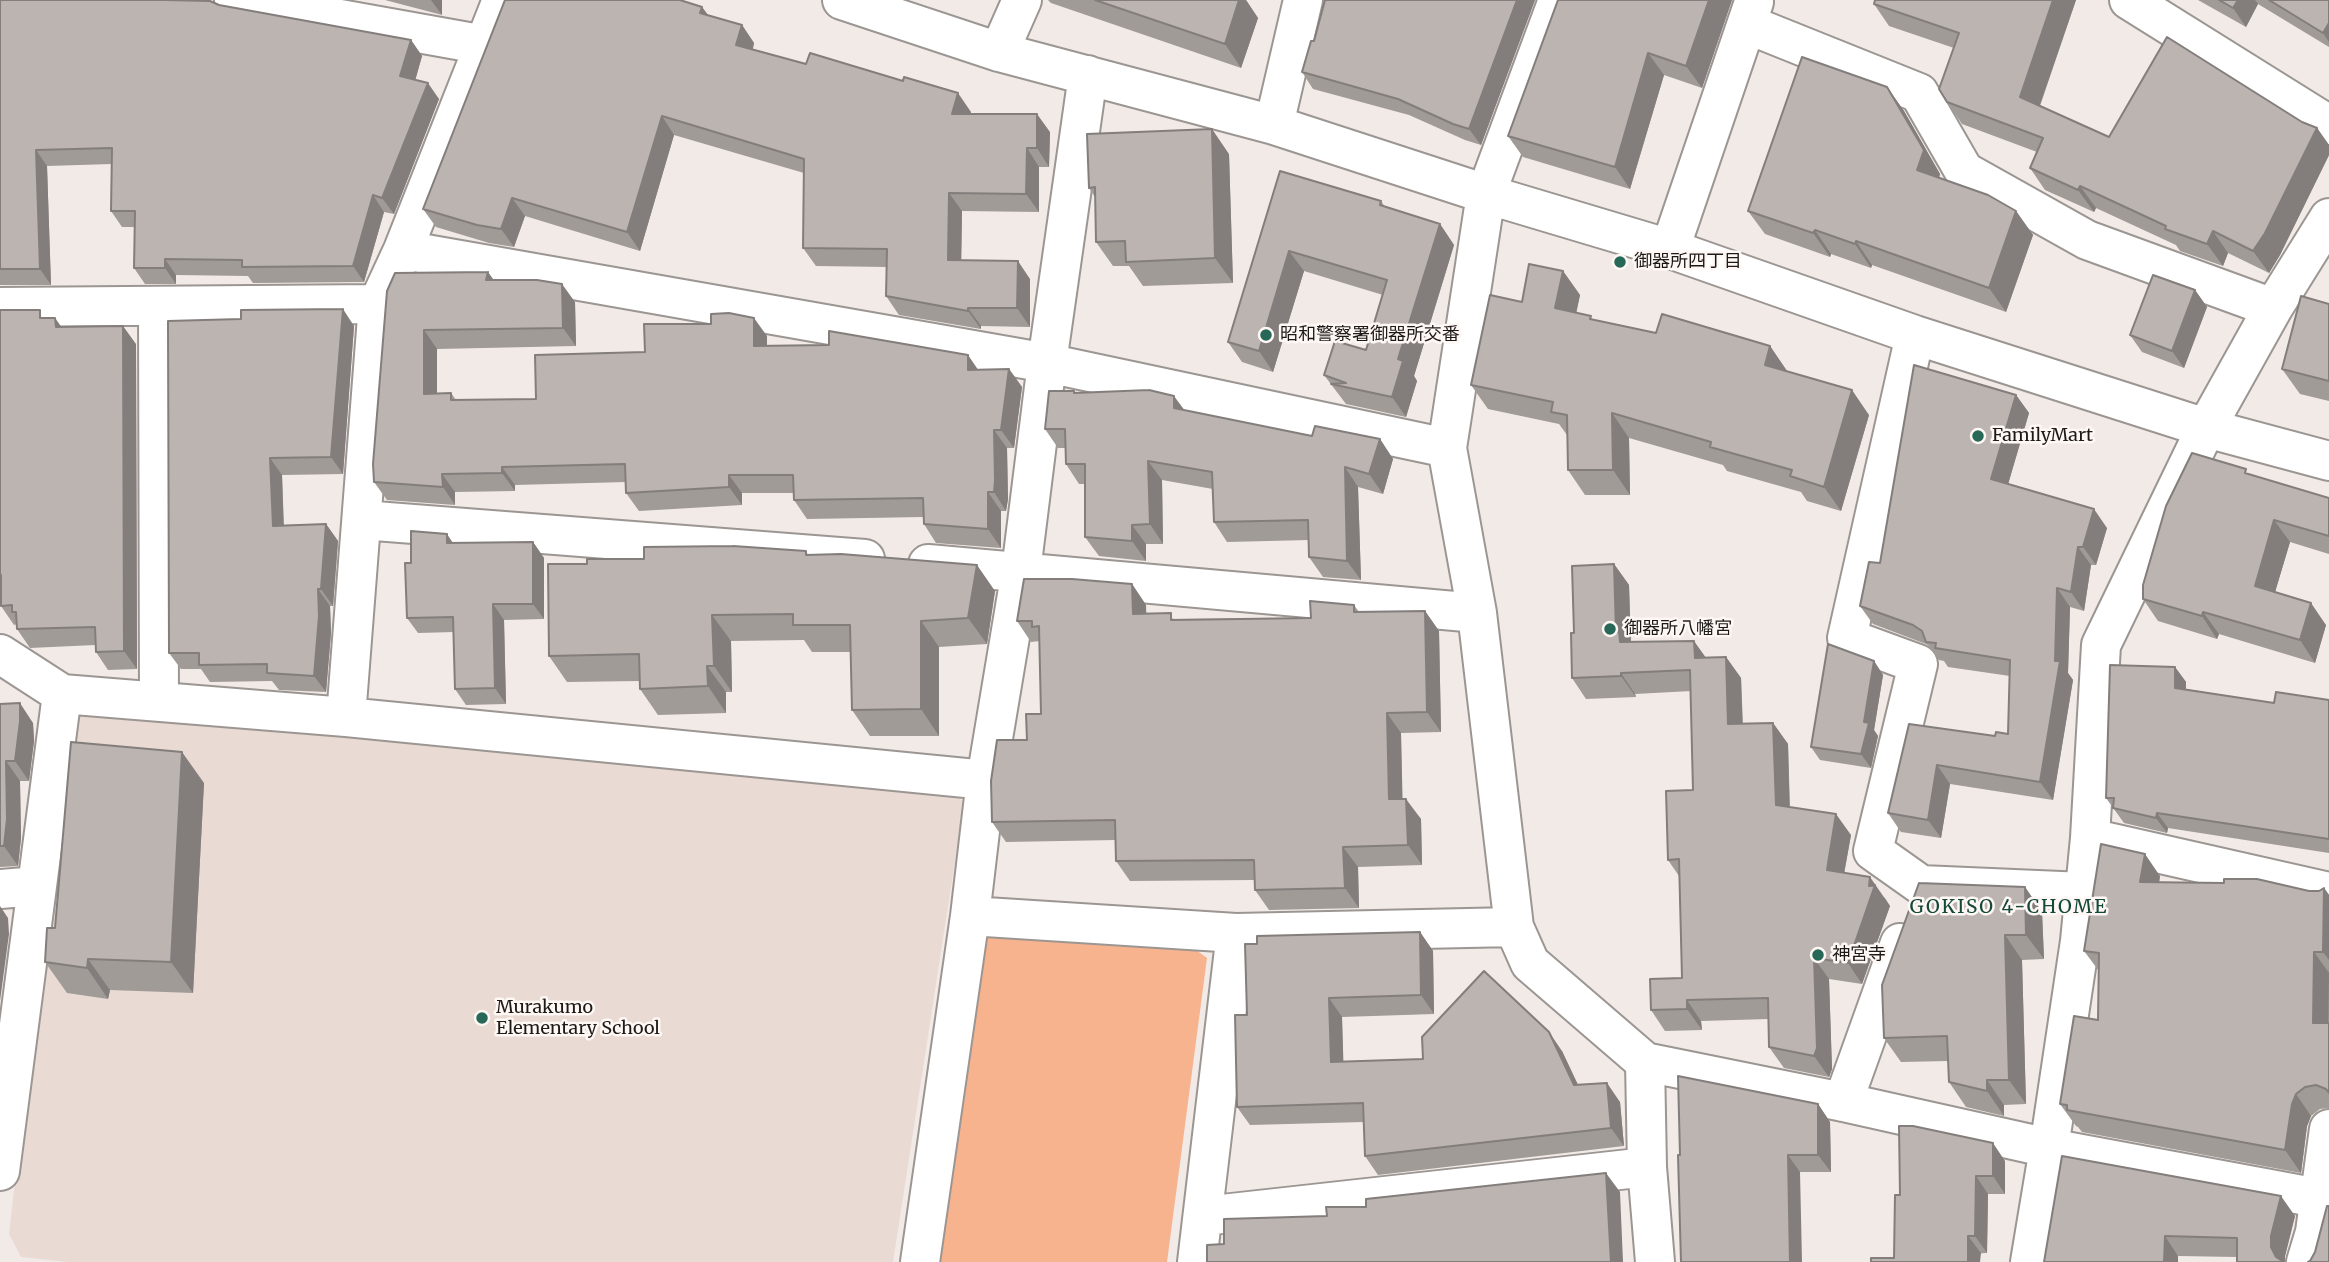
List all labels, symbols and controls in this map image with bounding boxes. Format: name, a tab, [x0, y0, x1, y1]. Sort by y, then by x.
place label: 御器所四丁目	[1634, 251, 1742, 273]
marker: 御器所四丁目	[1612, 254, 1628, 270]
place label: 昭和警察署御器所交番	[1280, 324, 1460, 346]
marker: 昭和警察署御器所交番	[1258, 327, 1274, 343]
place label: FamilyMart	[1992, 425, 2093, 447]
marker: FamilyMart	[1970, 428, 1986, 444]
place label: 御器所八幡宮	[1624, 618, 1732, 640]
marker: 御器所八幡宮	[1602, 621, 1618, 637]
district label: GOKISO 4-CHOME	[1912, 897, 2106, 919]
place label: 神宮寺	[1832, 944, 1886, 966]
marker: 神宮寺	[1810, 947, 1826, 963]
place label: Murakumo Elementary School	[496, 997, 660, 1040]
marker: Murakumo Elementary School	[474, 1010, 490, 1026]

